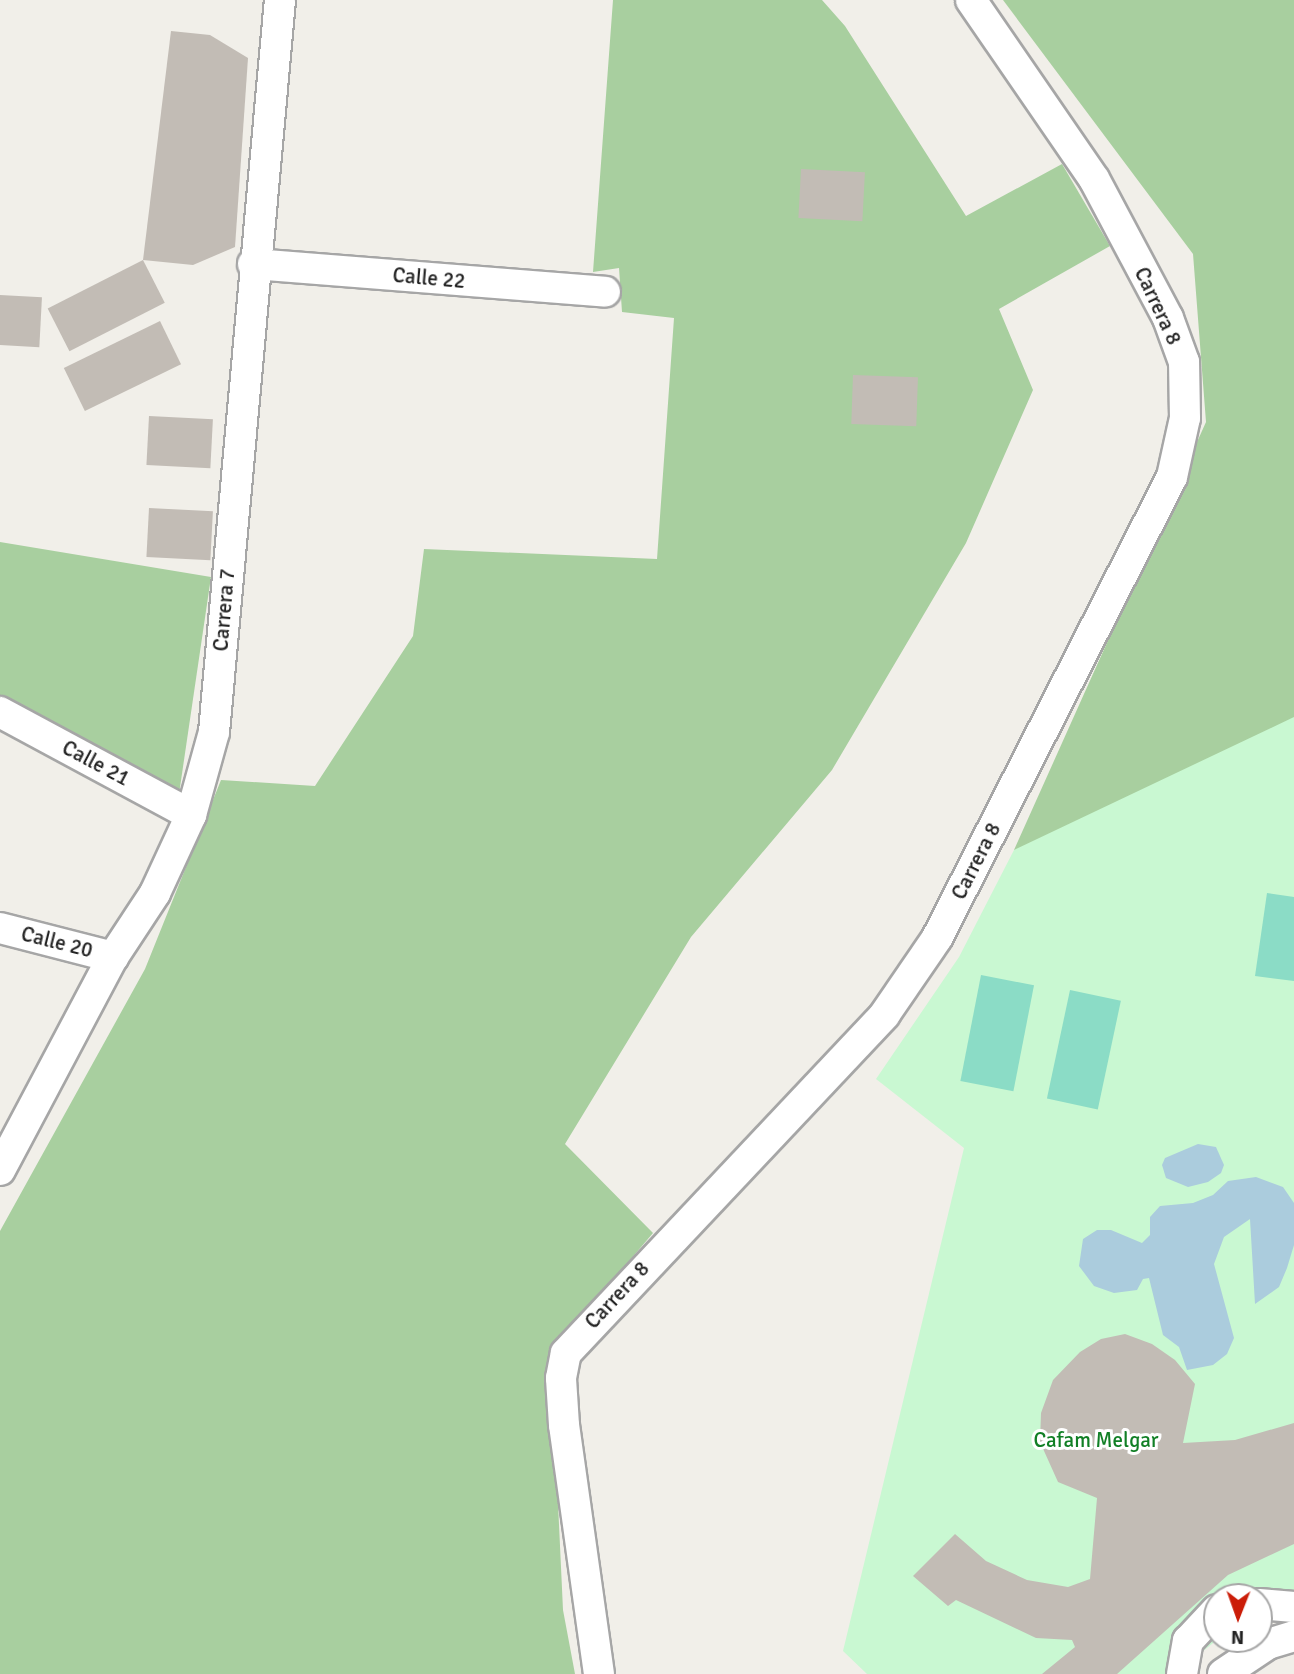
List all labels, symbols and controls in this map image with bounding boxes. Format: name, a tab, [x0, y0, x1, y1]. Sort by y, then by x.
street label: Calle 22	[392, 262, 466, 294]
street label: Carrera 8	[1129, 263, 1187, 349]
street label: Carrera 7	[208, 568, 240, 652]
street label: Calle 21	[58, 735, 134, 791]
street label: Carrera 8	[946, 818, 1006, 904]
street label: Calle 20	[19, 921, 95, 963]
street label: Carrera 8	[580, 1256, 654, 1334]
park label: Cafam Melgar	[1033, 1427, 1159, 1453]
north arrow	[1203, 1583, 1273, 1653]
text: N	[1231, 1625, 1244, 1649]

